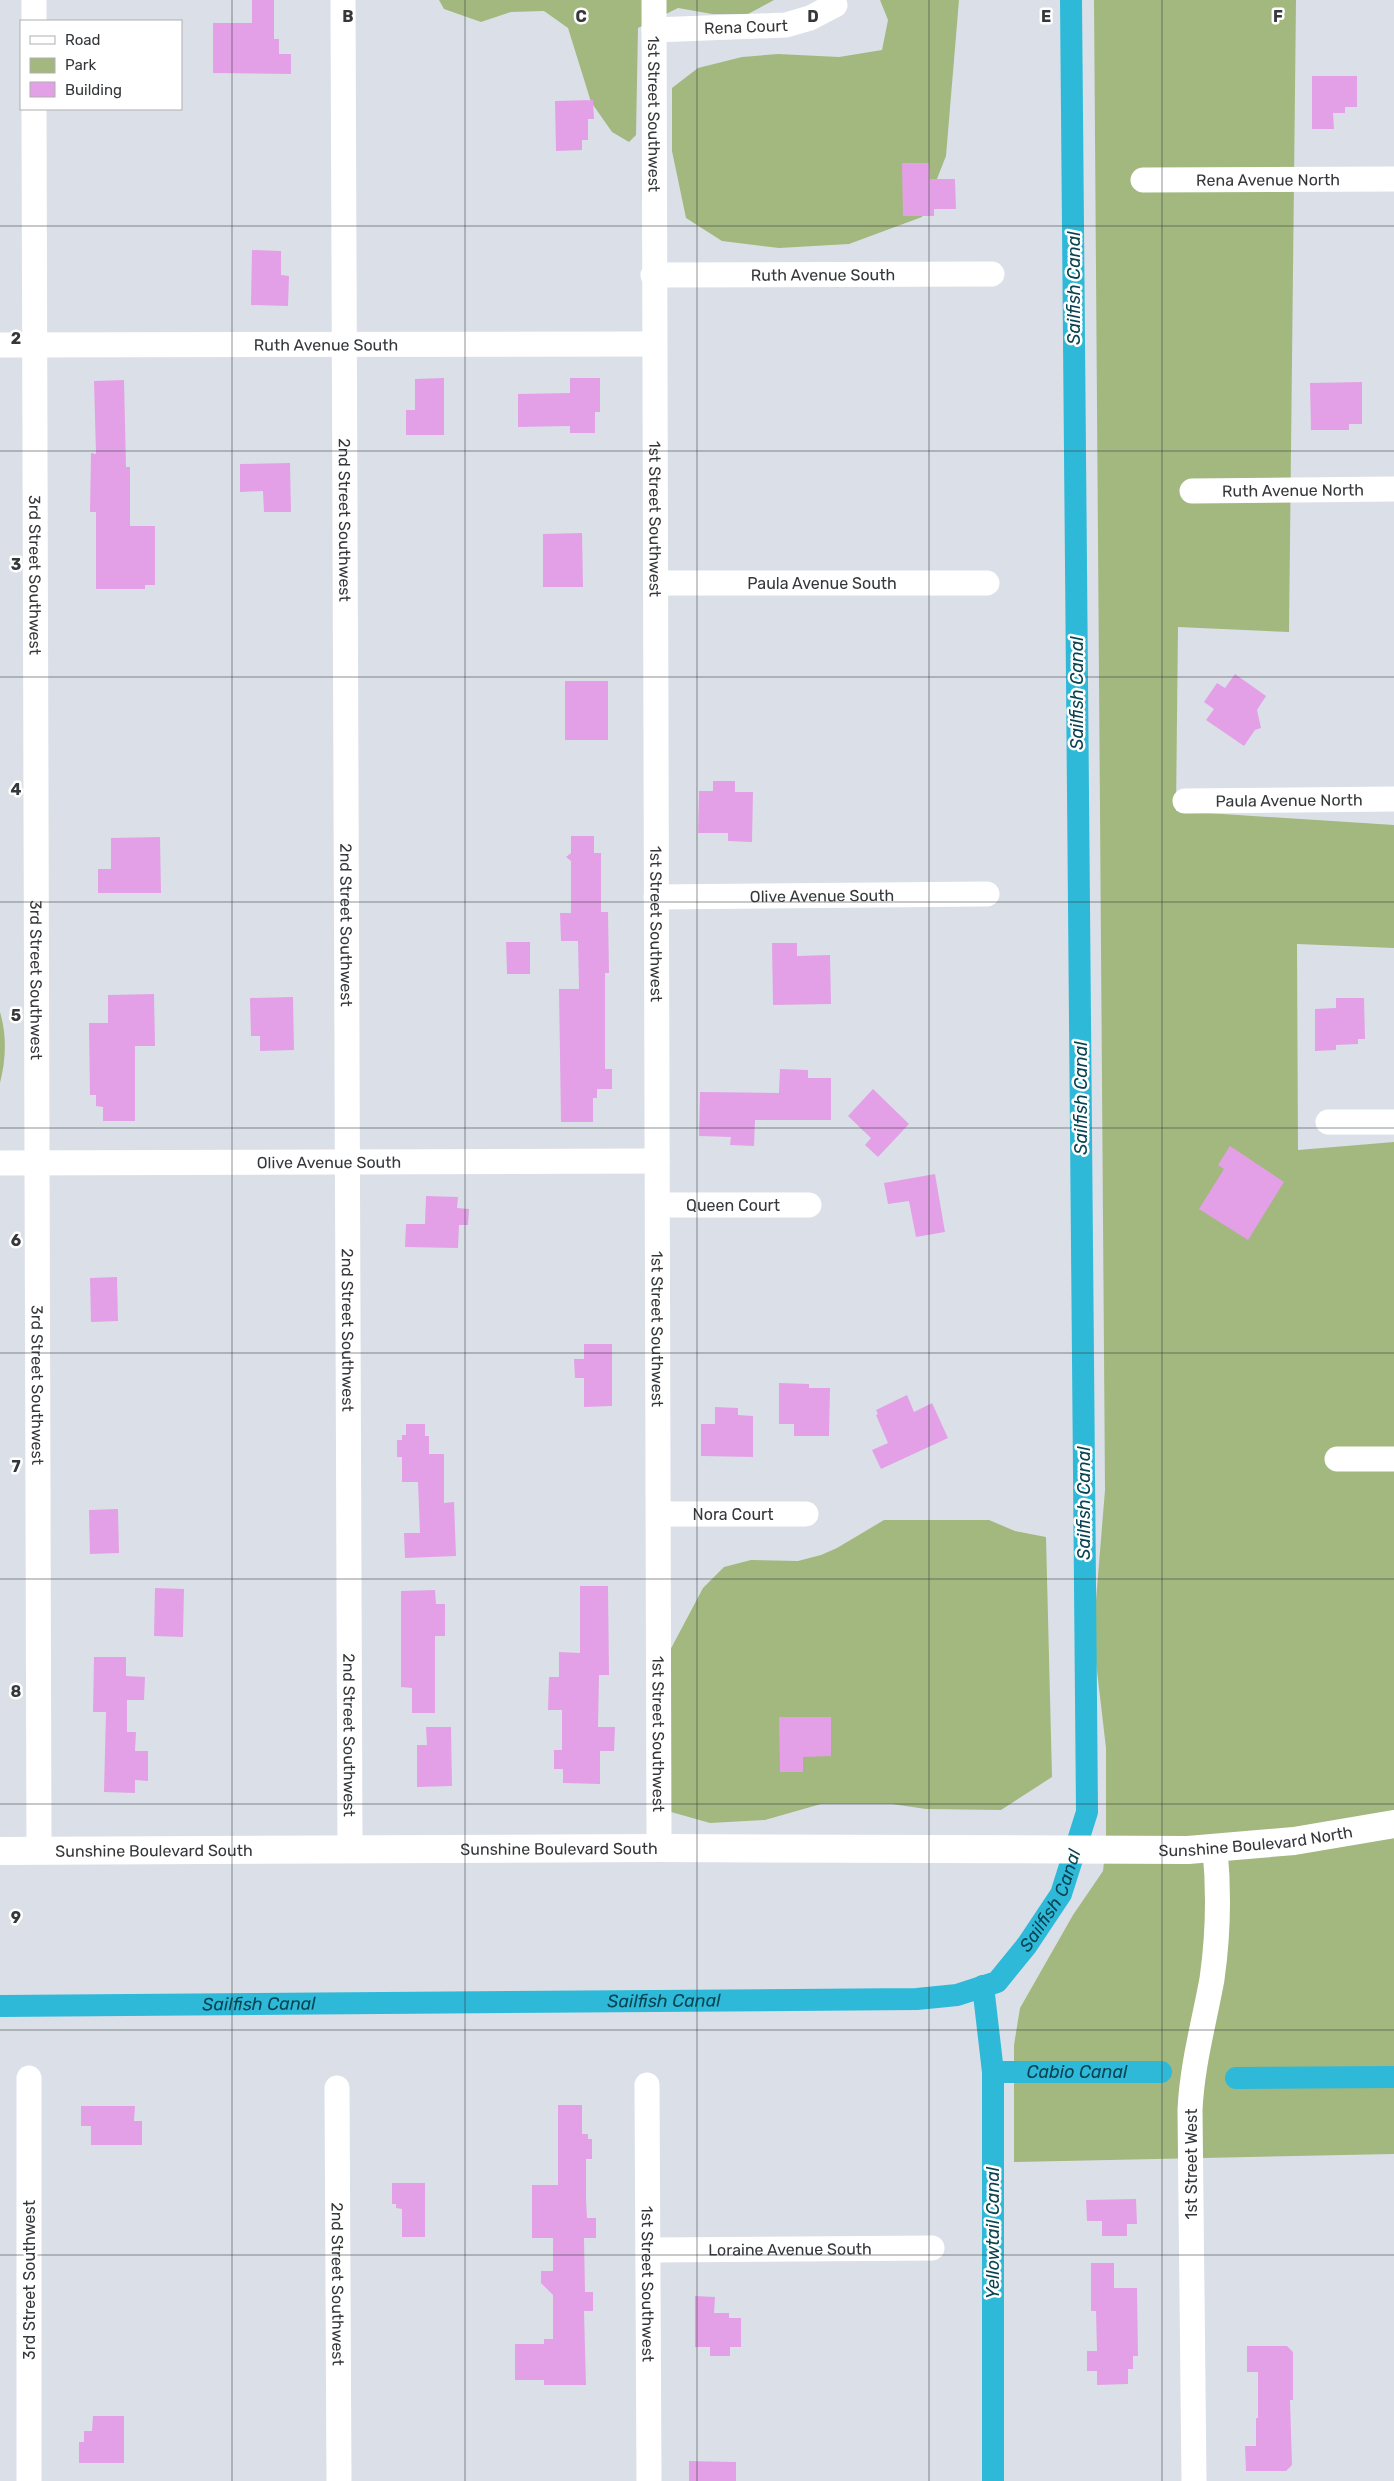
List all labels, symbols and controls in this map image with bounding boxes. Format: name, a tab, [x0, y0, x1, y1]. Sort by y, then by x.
text: B	[342, 7, 354, 26]
text: C	[575, 7, 587, 26]
text: D	[807, 7, 819, 26]
text: E	[1041, 7, 1051, 26]
text: F	[1273, 7, 1283, 26]
street label: Rena Court	[704, 16, 788, 38]
legend	[20, 20, 182, 110]
text: Road	[65, 31, 101, 49]
street label: 1st Street Southwest	[644, 36, 664, 192]
text: Park	[65, 56, 96, 74]
text: Building	[65, 81, 122, 99]
street label: Rena Avenue North	[1196, 170, 1340, 190]
water label: Sailfish Canal	[1063, 231, 1085, 345]
street label: Ruth Avenue South	[751, 265, 895, 285]
text: 2	[11, 329, 21, 348]
street label: Ruth Avenue South	[254, 335, 398, 355]
street label: 2nd Street Southwest	[335, 438, 354, 602]
street label: 1st Street Southwest	[645, 441, 665, 597]
street label: Ruth Avenue North	[1222, 480, 1364, 501]
street label: 3rd Street Southwest	[25, 495, 45, 655]
text: 3	[11, 555, 21, 574]
street label: Paula Avenue South	[747, 574, 897, 593]
water label: Sailfish Canal	[1066, 636, 1088, 750]
text: 4	[11, 780, 22, 799]
street label: Paula Avenue North	[1215, 790, 1363, 811]
street label: 2nd Street Southwest	[336, 843, 356, 1007]
street label: 1st Street Southwest	[646, 846, 666, 1002]
street label: Olive Avenue South	[750, 886, 894, 906]
street label: 3rd Street Southwest	[26, 900, 46, 1060]
text: 5	[11, 1006, 21, 1025]
water label: Sailfish Canal	[1070, 1041, 1092, 1155]
street label: Olive Avenue South	[257, 1153, 401, 1172]
street label: Queen Court	[686, 1196, 780, 1215]
text: 6	[11, 1231, 21, 1250]
street label: 2nd Street Southwest	[338, 1248, 357, 1412]
street label: 1st Street Southwest	[647, 1251, 667, 1407]
street label: 3rd Street Southwest	[27, 1305, 47, 1465]
water label: Sailfish Canal	[1073, 1446, 1095, 1560]
text: 7	[11, 1457, 21, 1476]
street label: Nora Court	[693, 1505, 773, 1524]
street label: 2nd Street Southwest	[339, 1653, 359, 1817]
street label: 1st Street Southwest	[648, 1656, 668, 1812]
text: 8	[11, 1682, 22, 1701]
street label: Sunshine Boulevard North	[1158, 1822, 1354, 1860]
street label: Sunshine Boulevard South	[460, 1839, 658, 1859]
street label: Sunshine Boulevard South	[55, 1841, 253, 1861]
water label: Sailfish Canal	[1015, 1846, 1086, 1956]
text: 9	[11, 1908, 21, 1927]
water label: Sailfish Canal	[607, 1989, 721, 2012]
water label: Sailfish Canal	[202, 1993, 316, 2015]
water label: Cabio Canal	[1027, 2061, 1128, 2083]
street label: 1st Street West	[1182, 2109, 1201, 2219]
water label: Yellowtail Canal	[982, 2166, 1004, 2299]
street label: 3rd Street Southwest	[20, 2200, 39, 2360]
street label: 2nd Street Southwest	[328, 2202, 347, 2366]
street label: 1st Street Southwest	[638, 2206, 657, 2362]
street label: Loraine Avenue South	[708, 2239, 872, 2260]

